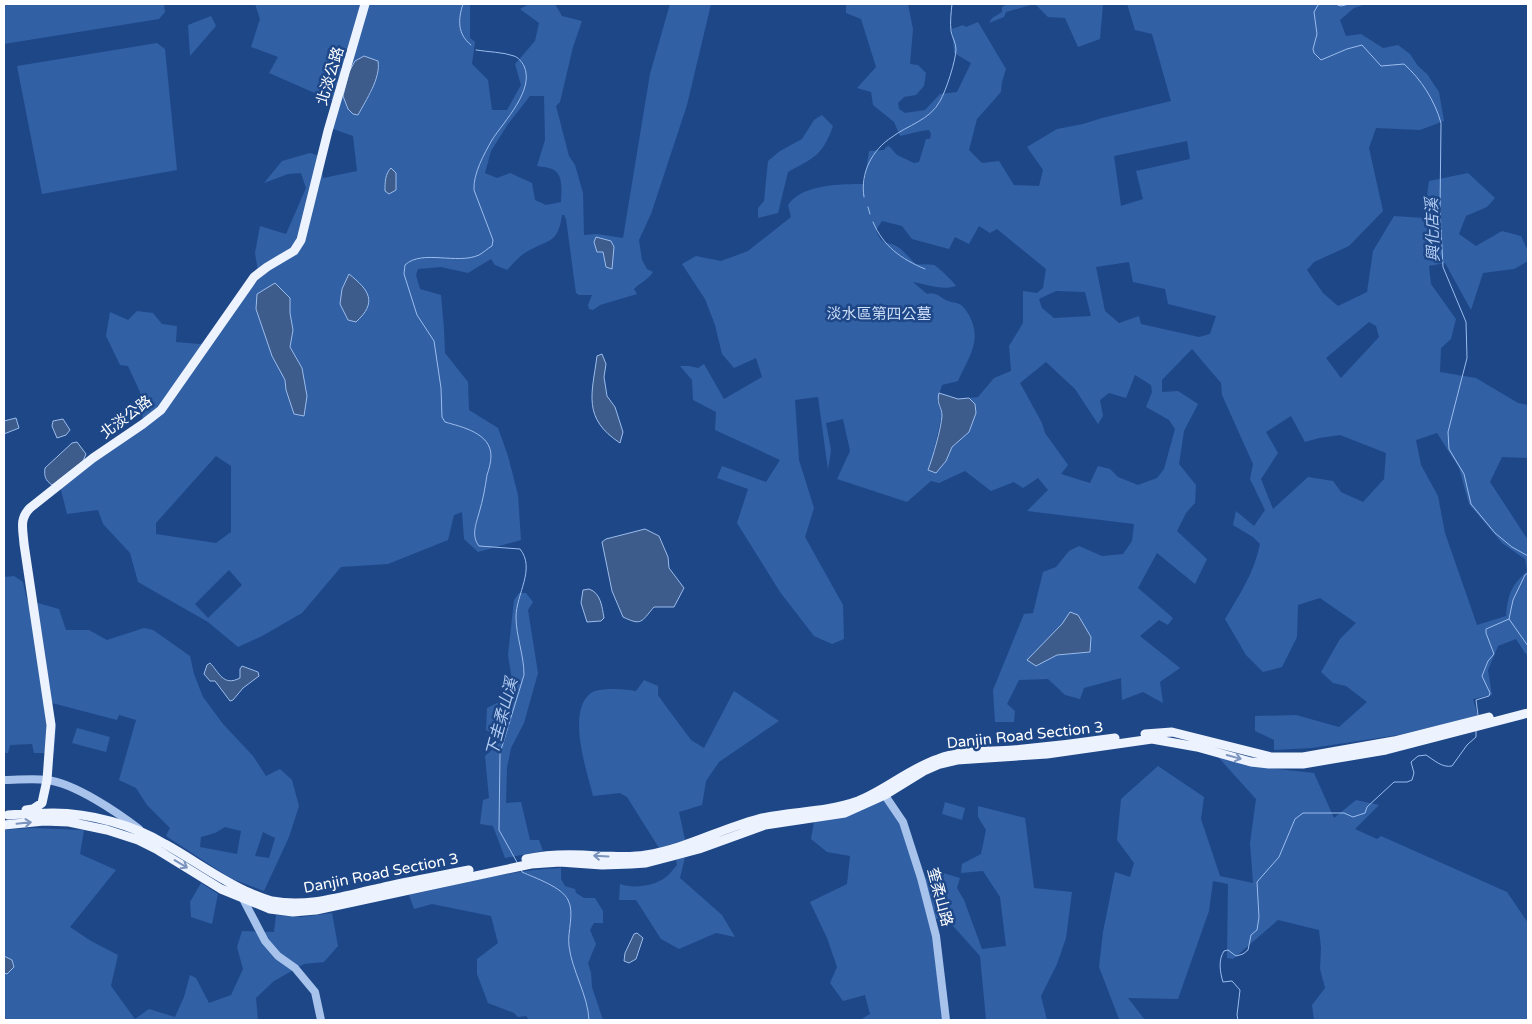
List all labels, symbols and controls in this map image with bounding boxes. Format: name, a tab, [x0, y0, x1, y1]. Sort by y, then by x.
street label: 北淡公路	[313, 45, 347, 107]
water label: 興化店溪	[1422, 196, 1444, 262]
park label: 淡水區第四公墓	[826, 305, 932, 323]
street label: 北淡公路	[97, 392, 155, 442]
water label: 下圭柔山溪	[482, 674, 522, 758]
street label: Danjin Road Section 3	[946, 718, 1104, 752]
one-way arrow	[1226, 752, 1242, 762]
one-way arrow	[15, 818, 31, 828]
street label: Danjin Road Section 3	[302, 849, 460, 897]
one-way arrow	[593, 851, 609, 860]
one-way arrow	[173, 859, 187, 869]
street label: 奎柔山路	[924, 866, 956, 928]

